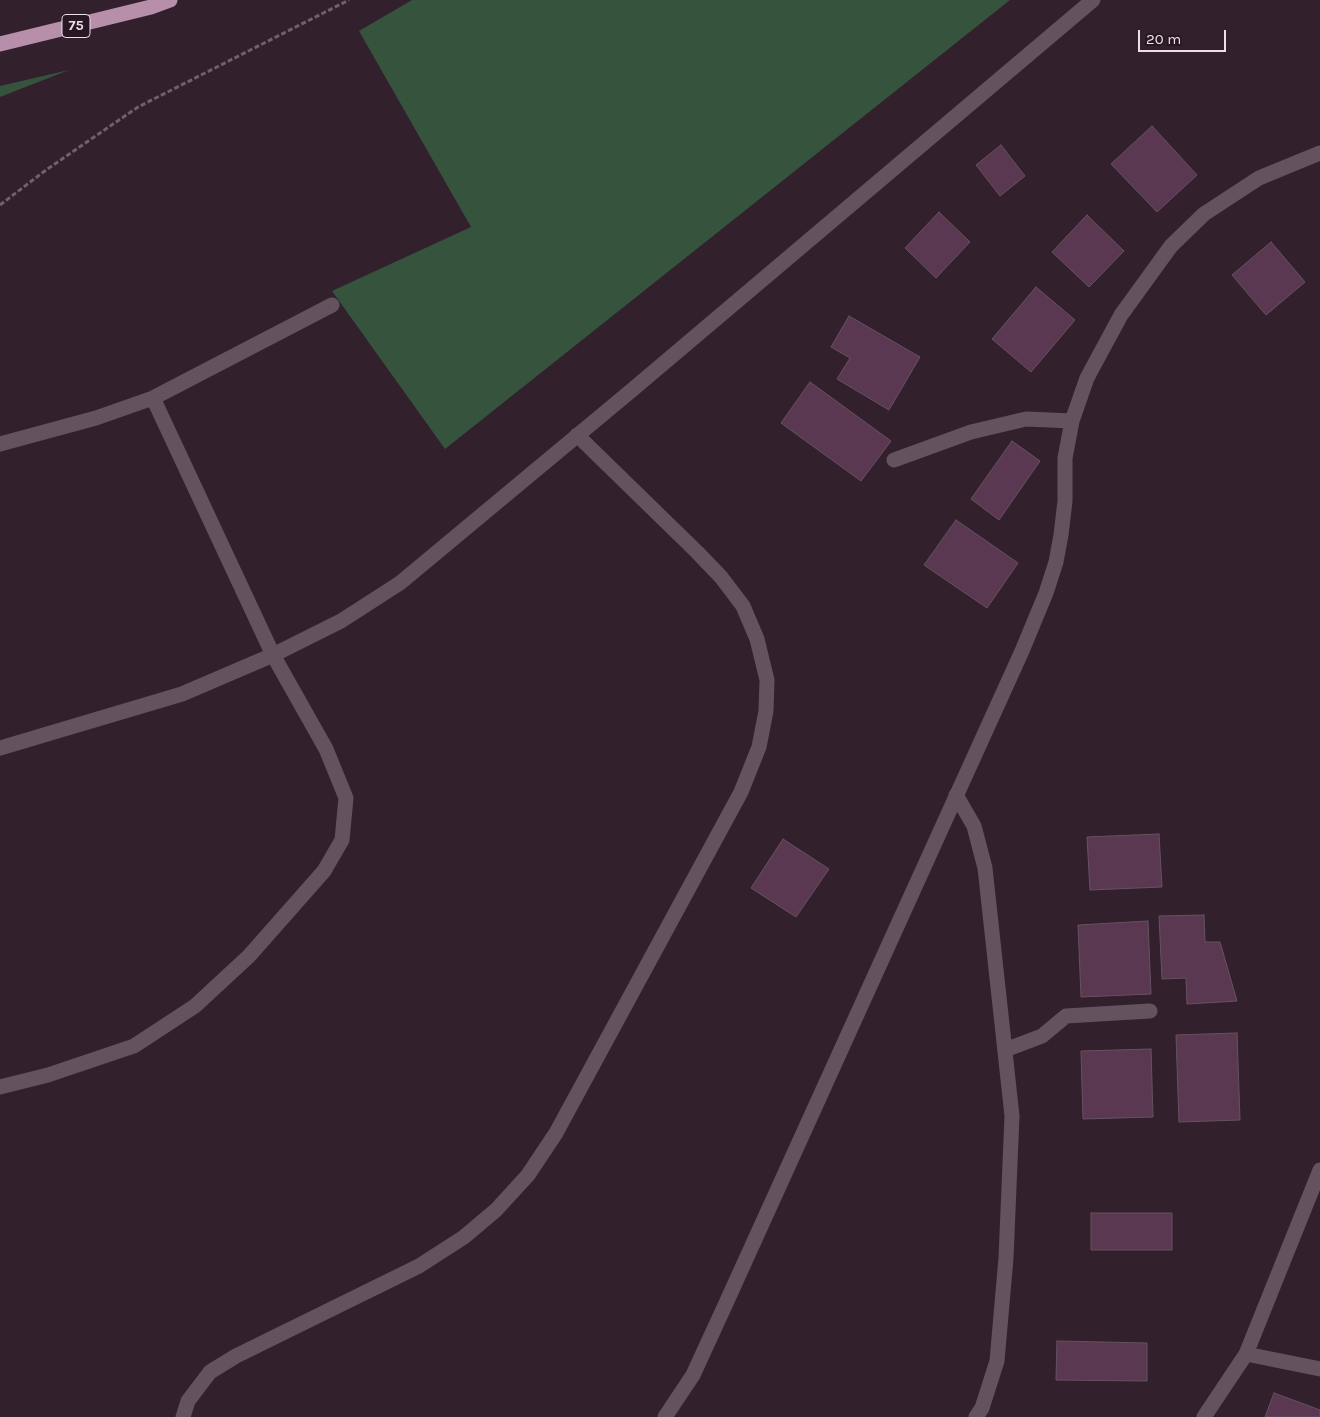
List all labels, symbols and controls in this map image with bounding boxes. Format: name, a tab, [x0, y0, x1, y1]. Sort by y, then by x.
road number: 75	[62, 15, 90, 38]
scale bar	[1140, 20, 1228, 52]
text: 20 m	[1146, 30, 1181, 48]

